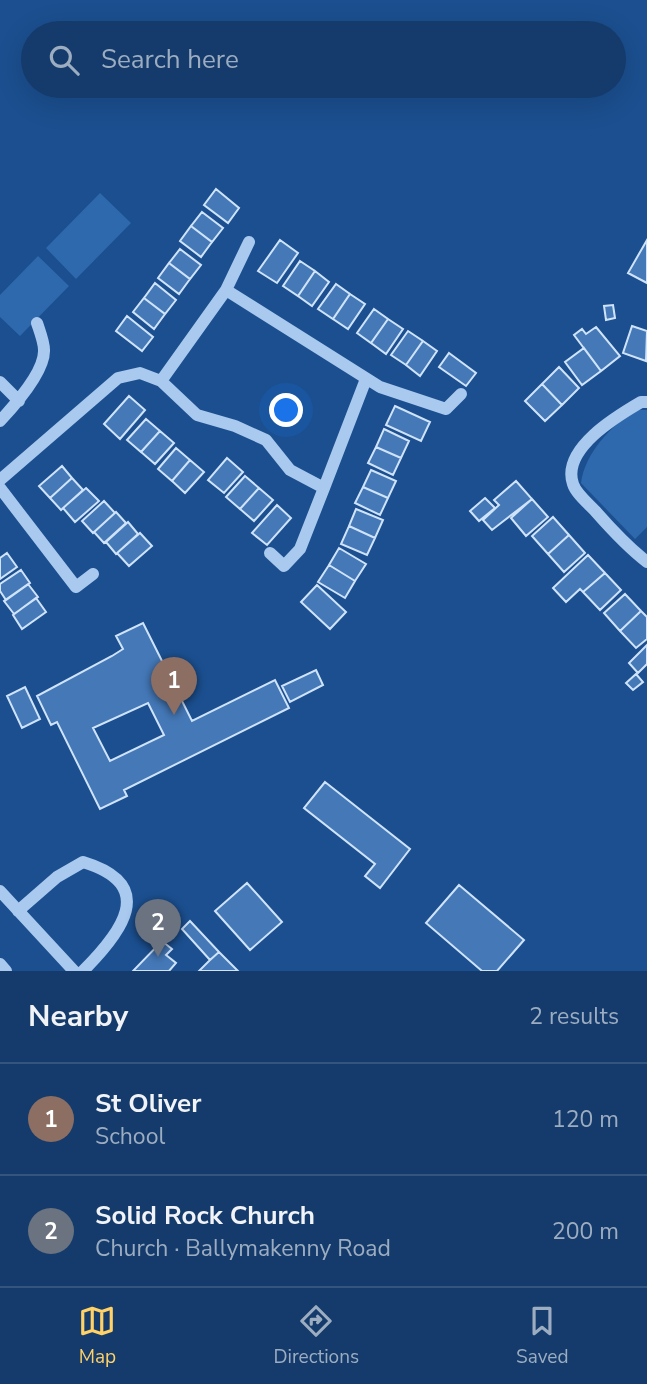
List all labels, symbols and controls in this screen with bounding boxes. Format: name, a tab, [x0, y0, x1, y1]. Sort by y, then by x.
search box	[21, 21, 626, 98]
icon: search	[45, 41, 83, 79]
text: Search here	[101, 42, 239, 77]
your location	[269, 393, 303, 427]
pin: 1	[151, 657, 197, 715]
pin: 2	[135, 899, 181, 957]
text: Nearby	[28, 996, 128, 1037]
text: 2 results	[529, 1001, 619, 1032]
text: St Oliver	[95, 1086, 201, 1121]
text: 1	[44, 1104, 58, 1135]
text: 120 m	[552, 1104, 619, 1135]
text: School	[95, 1121, 165, 1152]
text: Solid Rock Church	[95, 1198, 315, 1233]
text: 2	[44, 1216, 58, 1247]
text: 200 m	[552, 1216, 619, 1247]
text: Church · Ballymakenny Road	[95, 1233, 391, 1264]
tab: Map	[78, 1302, 116, 1370]
tab: Directions	[273, 1302, 359, 1370]
tab: Saved	[516, 1302, 569, 1370]

